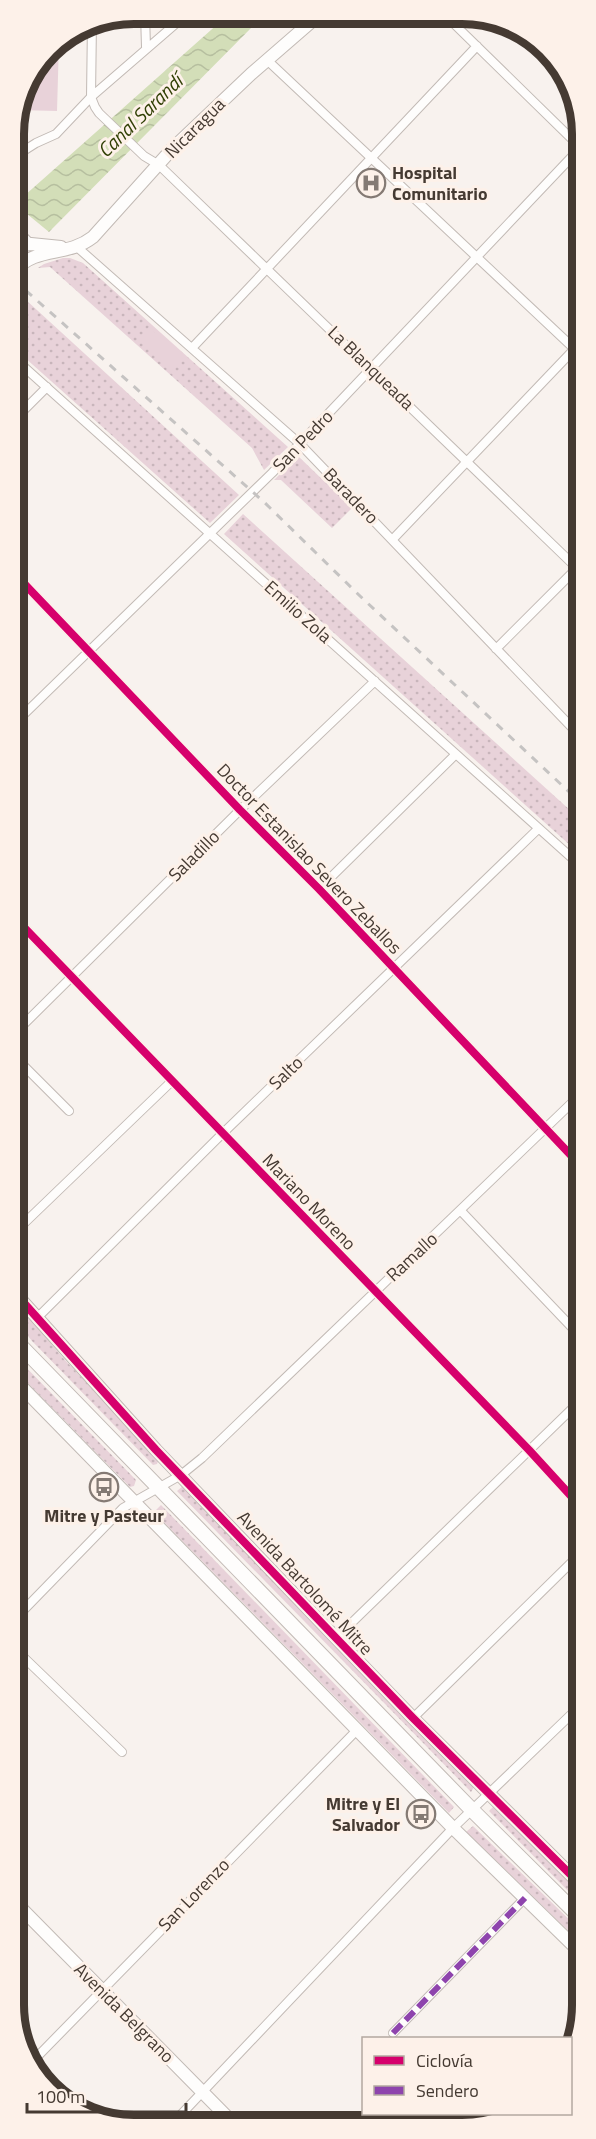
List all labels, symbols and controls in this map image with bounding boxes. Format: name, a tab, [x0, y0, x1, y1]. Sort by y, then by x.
water label: Canal Sarandí	[90, 63, 193, 165]
street label: Nicaragua	[158, 91, 231, 164]
place label: Hospital Comunitario	[392, 159, 488, 207]
hospital icon: Hospital Comunitario	[355, 167, 387, 199]
street label: La Blanqueada	[322, 319, 421, 416]
street label: San Pedro	[266, 404, 339, 478]
street label: Baradero	[318, 461, 385, 530]
street label: Emilio Zola	[259, 574, 338, 649]
street label: Doctor Estanislao Severo Zeballos	[211, 757, 408, 960]
street label: Saladillo	[162, 824, 226, 888]
street label: Salto	[262, 1049, 309, 1096]
street label: Mariano Moreno	[256, 1147, 363, 1256]
street label: Ramallo	[380, 1226, 444, 1288]
bus stop icon: Mitre y Pasteur	[88, 1471, 120, 1503]
place label: Mitre y Pasteur	[44, 1502, 164, 1529]
street label: Avenida Bartolomé Mitre	[231, 1505, 380, 1661]
place label: Mitre y El Salvador	[326, 1790, 400, 1838]
bus stop icon: Mitre y El Salvador	[405, 1798, 437, 1830]
street label: San Lorenzo	[152, 1852, 236, 1937]
street label: Avenida Belgrano	[68, 1956, 181, 2069]
legend	[362, 2037, 572, 2115]
text: Ciclovía	[416, 2047, 473, 2074]
scale bar	[27, 2076, 186, 2114]
text: Sendero	[416, 2077, 479, 2104]
text: 100 m	[36, 2083, 85, 2110]

